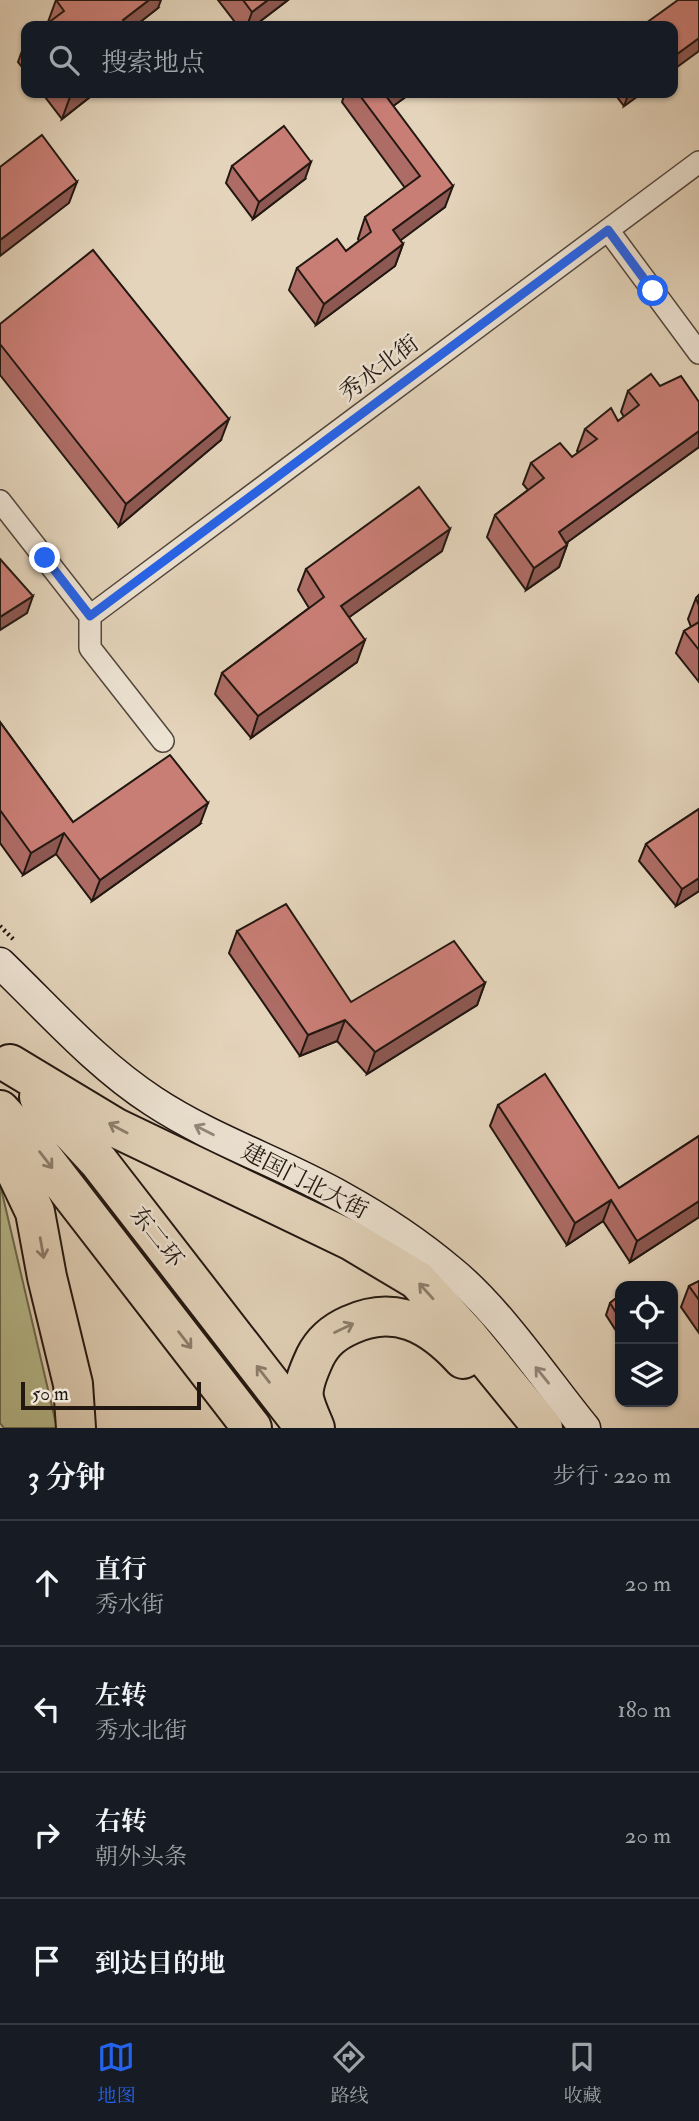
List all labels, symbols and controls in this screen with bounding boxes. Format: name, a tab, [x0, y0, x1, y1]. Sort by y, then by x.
search box	[21, 21, 678, 98]
icon: search	[45, 41, 83, 79]
text: 搜索地点	[101, 47, 205, 79]
route start	[637, 275, 668, 306]
street label: 秀水北街	[334, 329, 424, 407]
route end	[29, 542, 60, 573]
one-way arrow	[108, 1121, 129, 1135]
one-way arrow	[194, 1123, 215, 1136]
street label: 建国门北大街	[237, 1137, 373, 1225]
one-way arrow	[38, 1151, 53, 1169]
street label: 东二环	[124, 1201, 190, 1273]
one-way arrow	[35, 1236, 49, 1258]
map controls	[615, 1281, 678, 1407]
button: locate	[615, 1281, 678, 1344]
one-way arrow	[418, 1283, 435, 1300]
one-way arrow	[333, 1320, 354, 1334]
one-way arrow	[177, 1331, 192, 1349]
button: layers	[615, 1344, 678, 1407]
one-way arrow	[256, 1365, 271, 1384]
one-way arrow	[534, 1366, 550, 1384]
scale bar	[21, 1379, 201, 1411]
text: 50 m	[32, 1382, 69, 1406]
text: 3 分钟	[28, 1459, 106, 1496]
text: 步行 · 220 m	[553, 1461, 671, 1490]
text: 直行	[95, 1554, 147, 1586]
icon: ahead	[28, 1564, 66, 1602]
text: 20 m	[625, 1569, 671, 1598]
text: 秀水街	[95, 1590, 164, 1619]
text: 左转	[95, 1680, 147, 1712]
icon: left	[28, 1690, 66, 1728]
text: 180 m	[618, 1695, 671, 1724]
text: 秀水北街	[95, 1716, 187, 1745]
text: 右转	[95, 1806, 147, 1838]
icon: right	[28, 1816, 66, 1854]
text: 20 m	[625, 1821, 671, 1850]
text: 朝外头条	[95, 1842, 187, 1871]
icon: arrive	[28, 1942, 66, 1980]
text: 到达目的地	[95, 1948, 225, 1980]
tab: 地图	[97, 2038, 136, 2108]
tab: 路线	[330, 2038, 369, 2108]
tab: 收藏	[563, 2038, 602, 2108]

